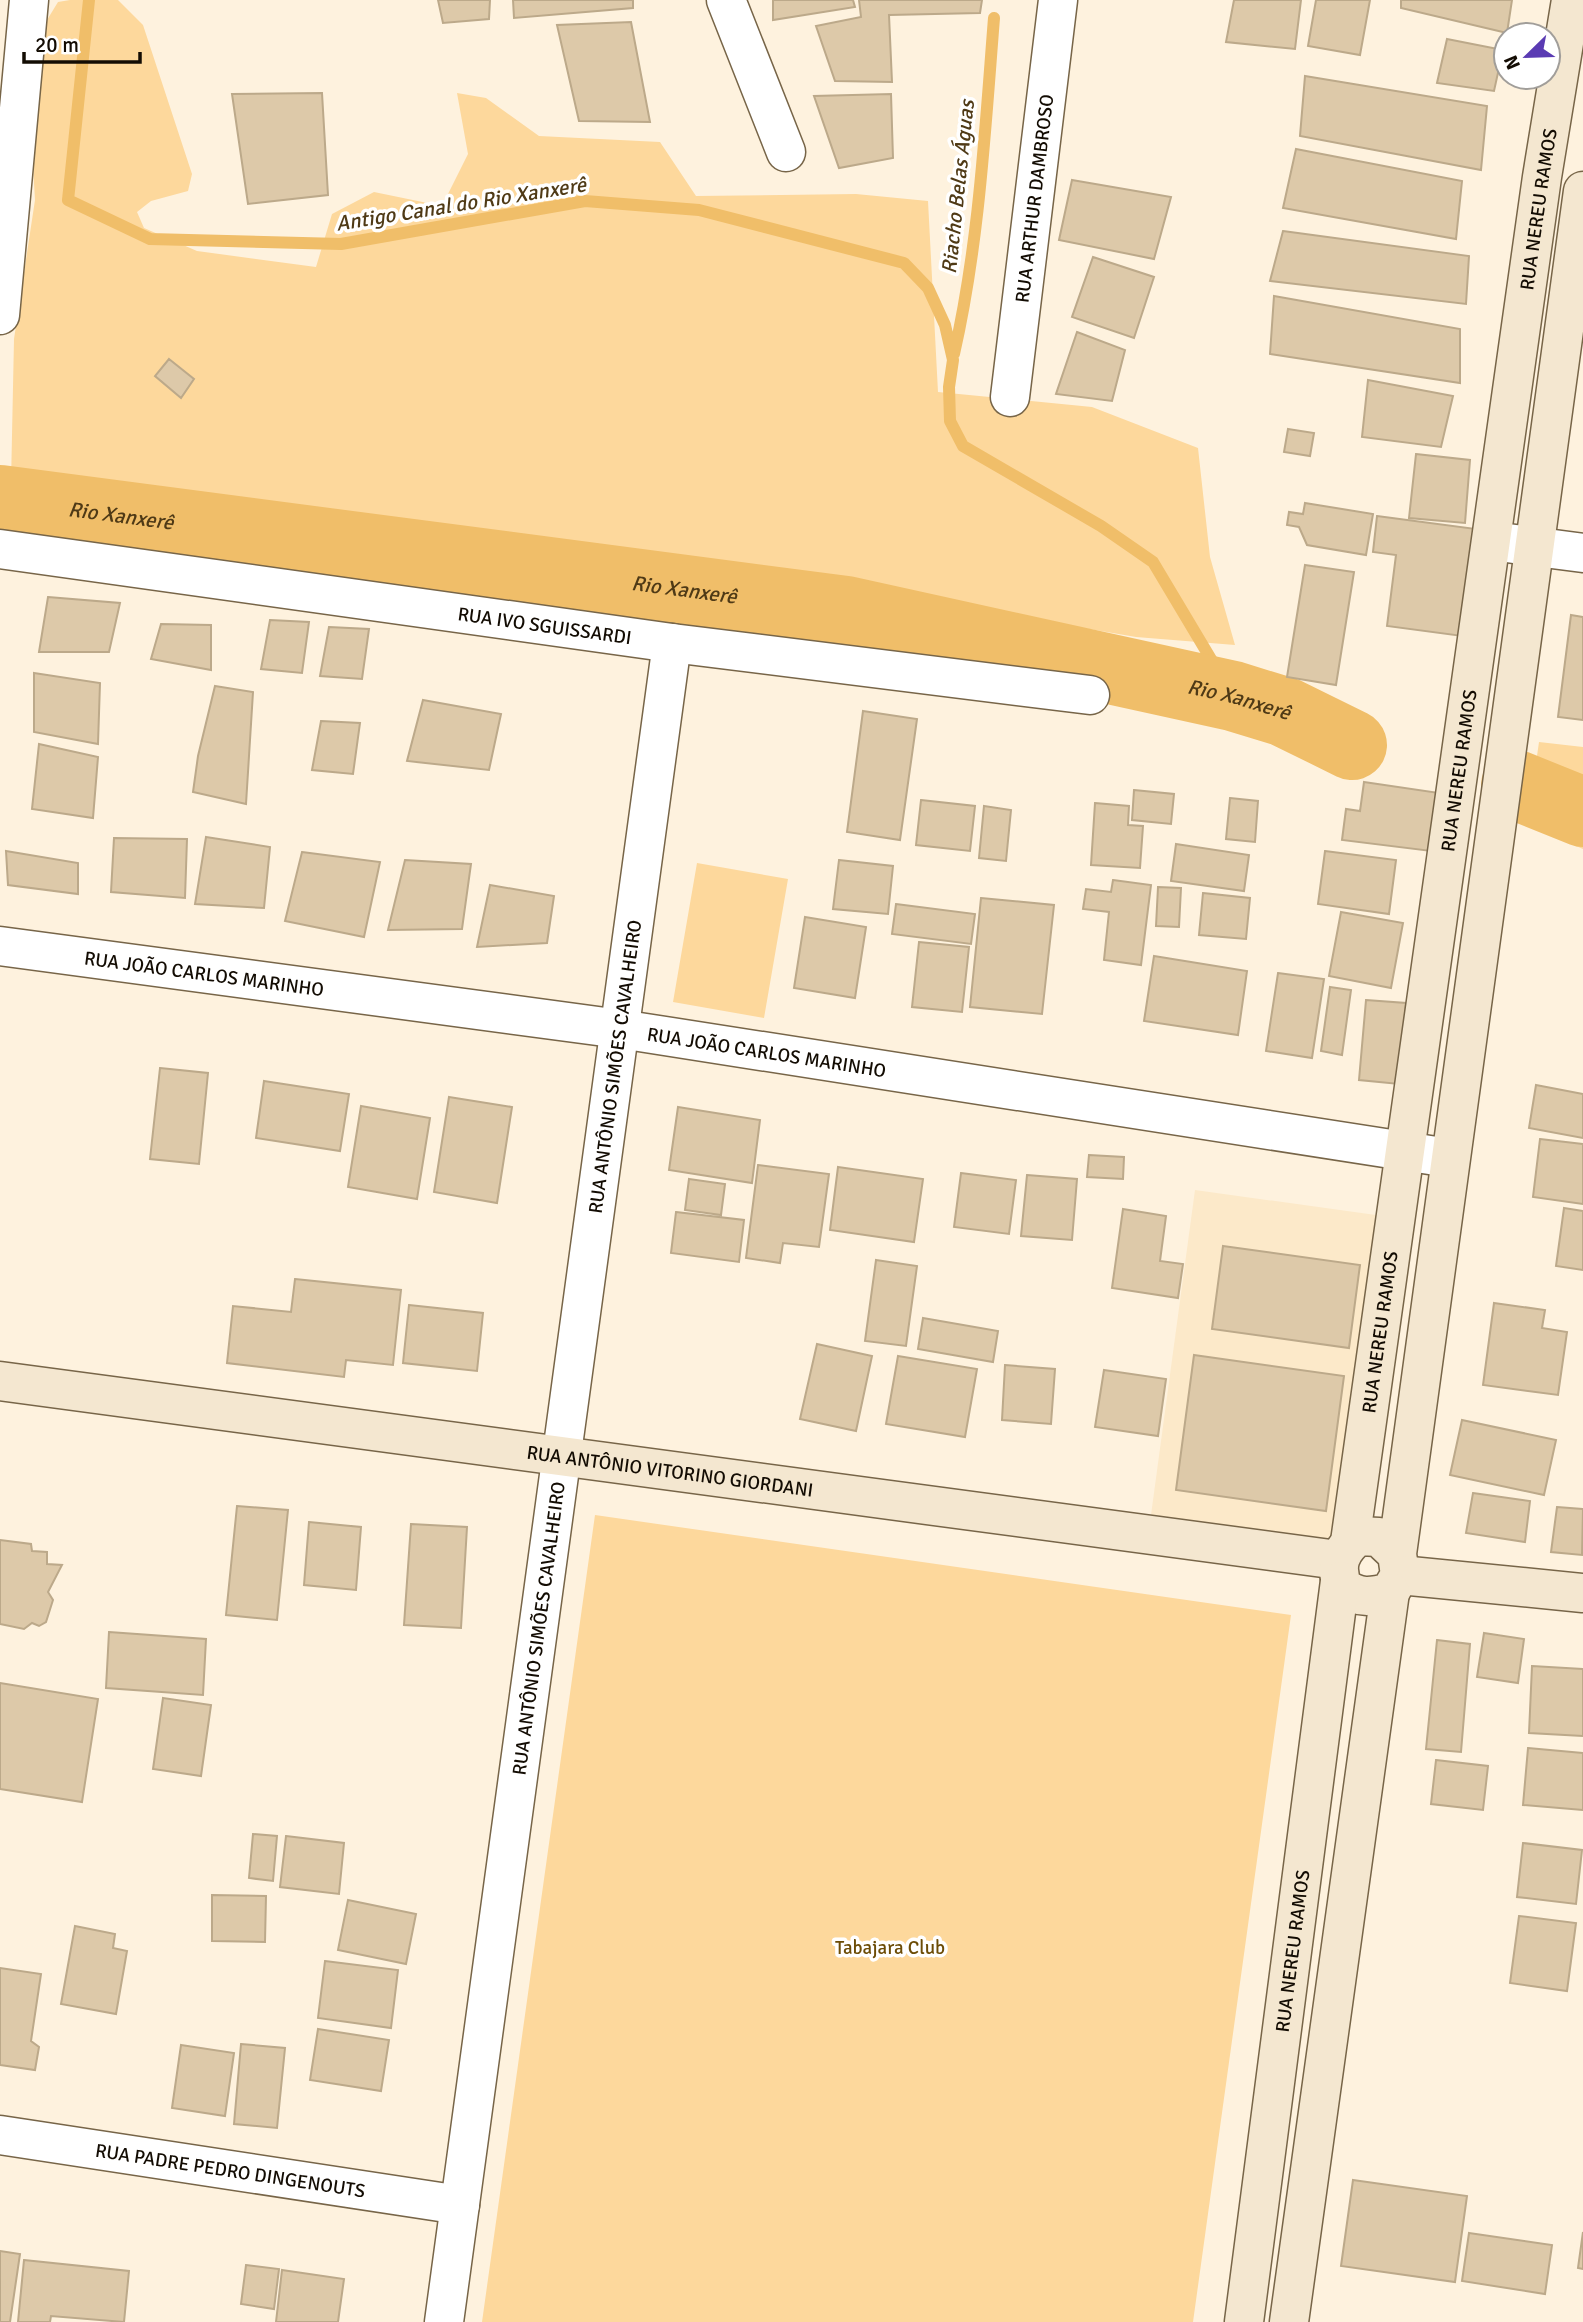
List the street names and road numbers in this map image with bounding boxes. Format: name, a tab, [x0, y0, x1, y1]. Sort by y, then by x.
street label: RUA ARTHUR DAMBROSO	[1010, 93, 1060, 304]
street label: RUA NEREU RAMOS	[1515, 127, 1563, 292]
street label: RUA IVO SGUISSARDI	[456, 602, 633, 650]
street label: RUA NEREU RAMOS	[1436, 688, 1483, 853]
street label: RUA ANTÔNIO SIMÕES CAVALHEIRO	[584, 918, 647, 1215]
street label: RUA JOÃO CARLOS MARINHO	[83, 946, 325, 1002]
street label: RUA JOÃO CARLOS MARINHO	[645, 1022, 888, 1083]
street label: RUA NEREU RAMOS	[1357, 1250, 1404, 1415]
street label: RUA ANTÔNIO VITORINO GIORDANI	[525, 1441, 815, 1503]
street label: RUA ANTÔNIO SIMÕES CAVALHEIRO	[507, 1480, 571, 1777]
street label: RUA NEREU RAMOS	[1271, 1869, 1315, 2034]
street label: RUA PADRE PEDRO DINGENOUTS	[94, 2139, 367, 2203]

